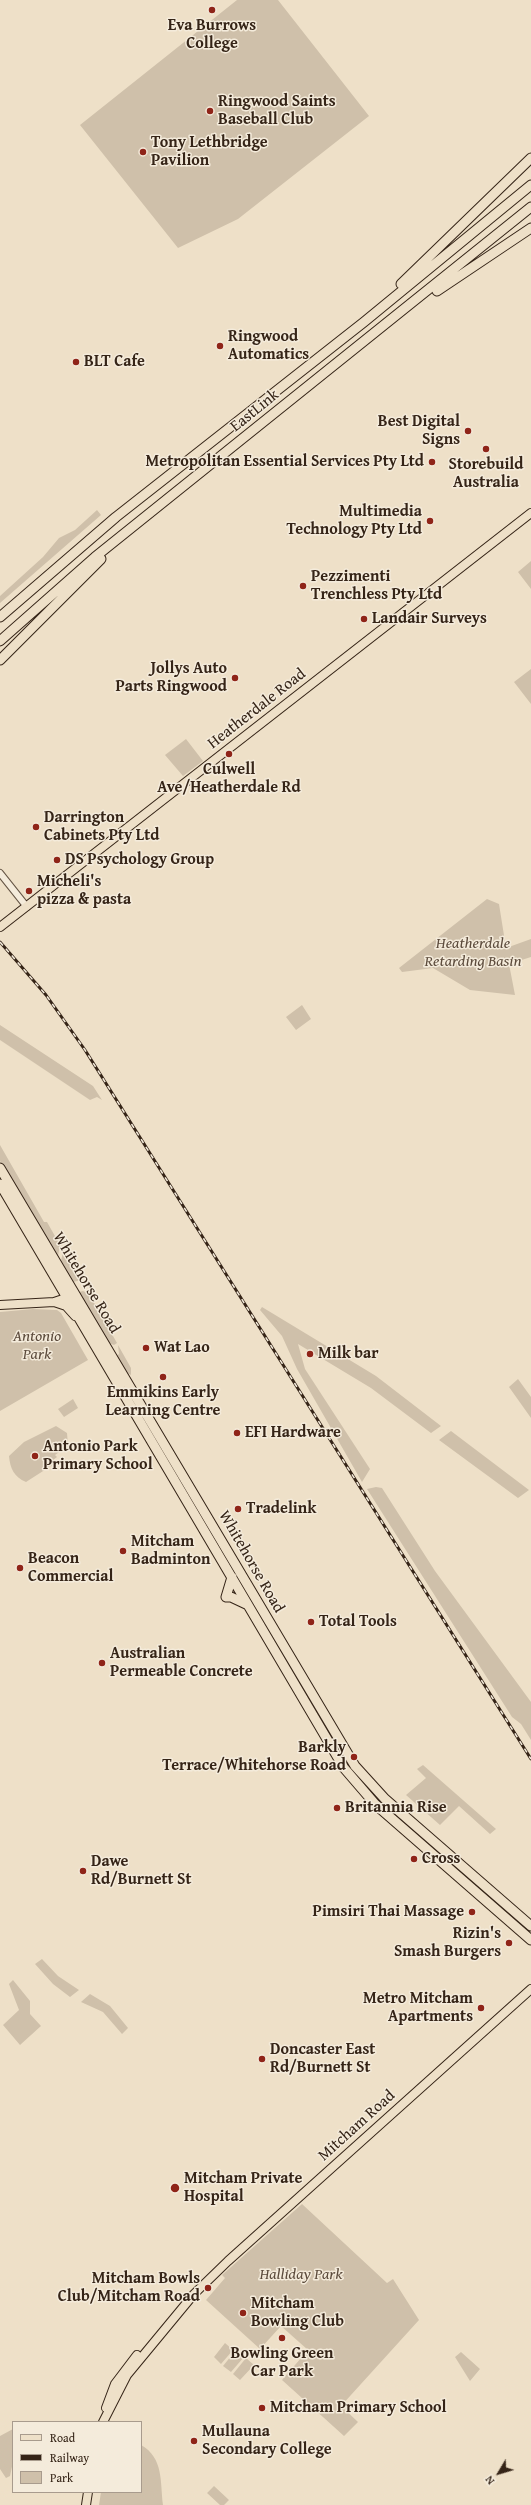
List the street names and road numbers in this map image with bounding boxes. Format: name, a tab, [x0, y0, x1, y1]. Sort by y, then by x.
street label: EastLink	[227, 386, 283, 436]
street label: Heatherdale Road	[204, 665, 310, 753]
street label: Whitehorse Road	[48, 1229, 124, 1337]
street label: Whitehorse Road	[214, 1507, 288, 1617]
street label: Mitcham Road	[315, 2087, 399, 2165]

